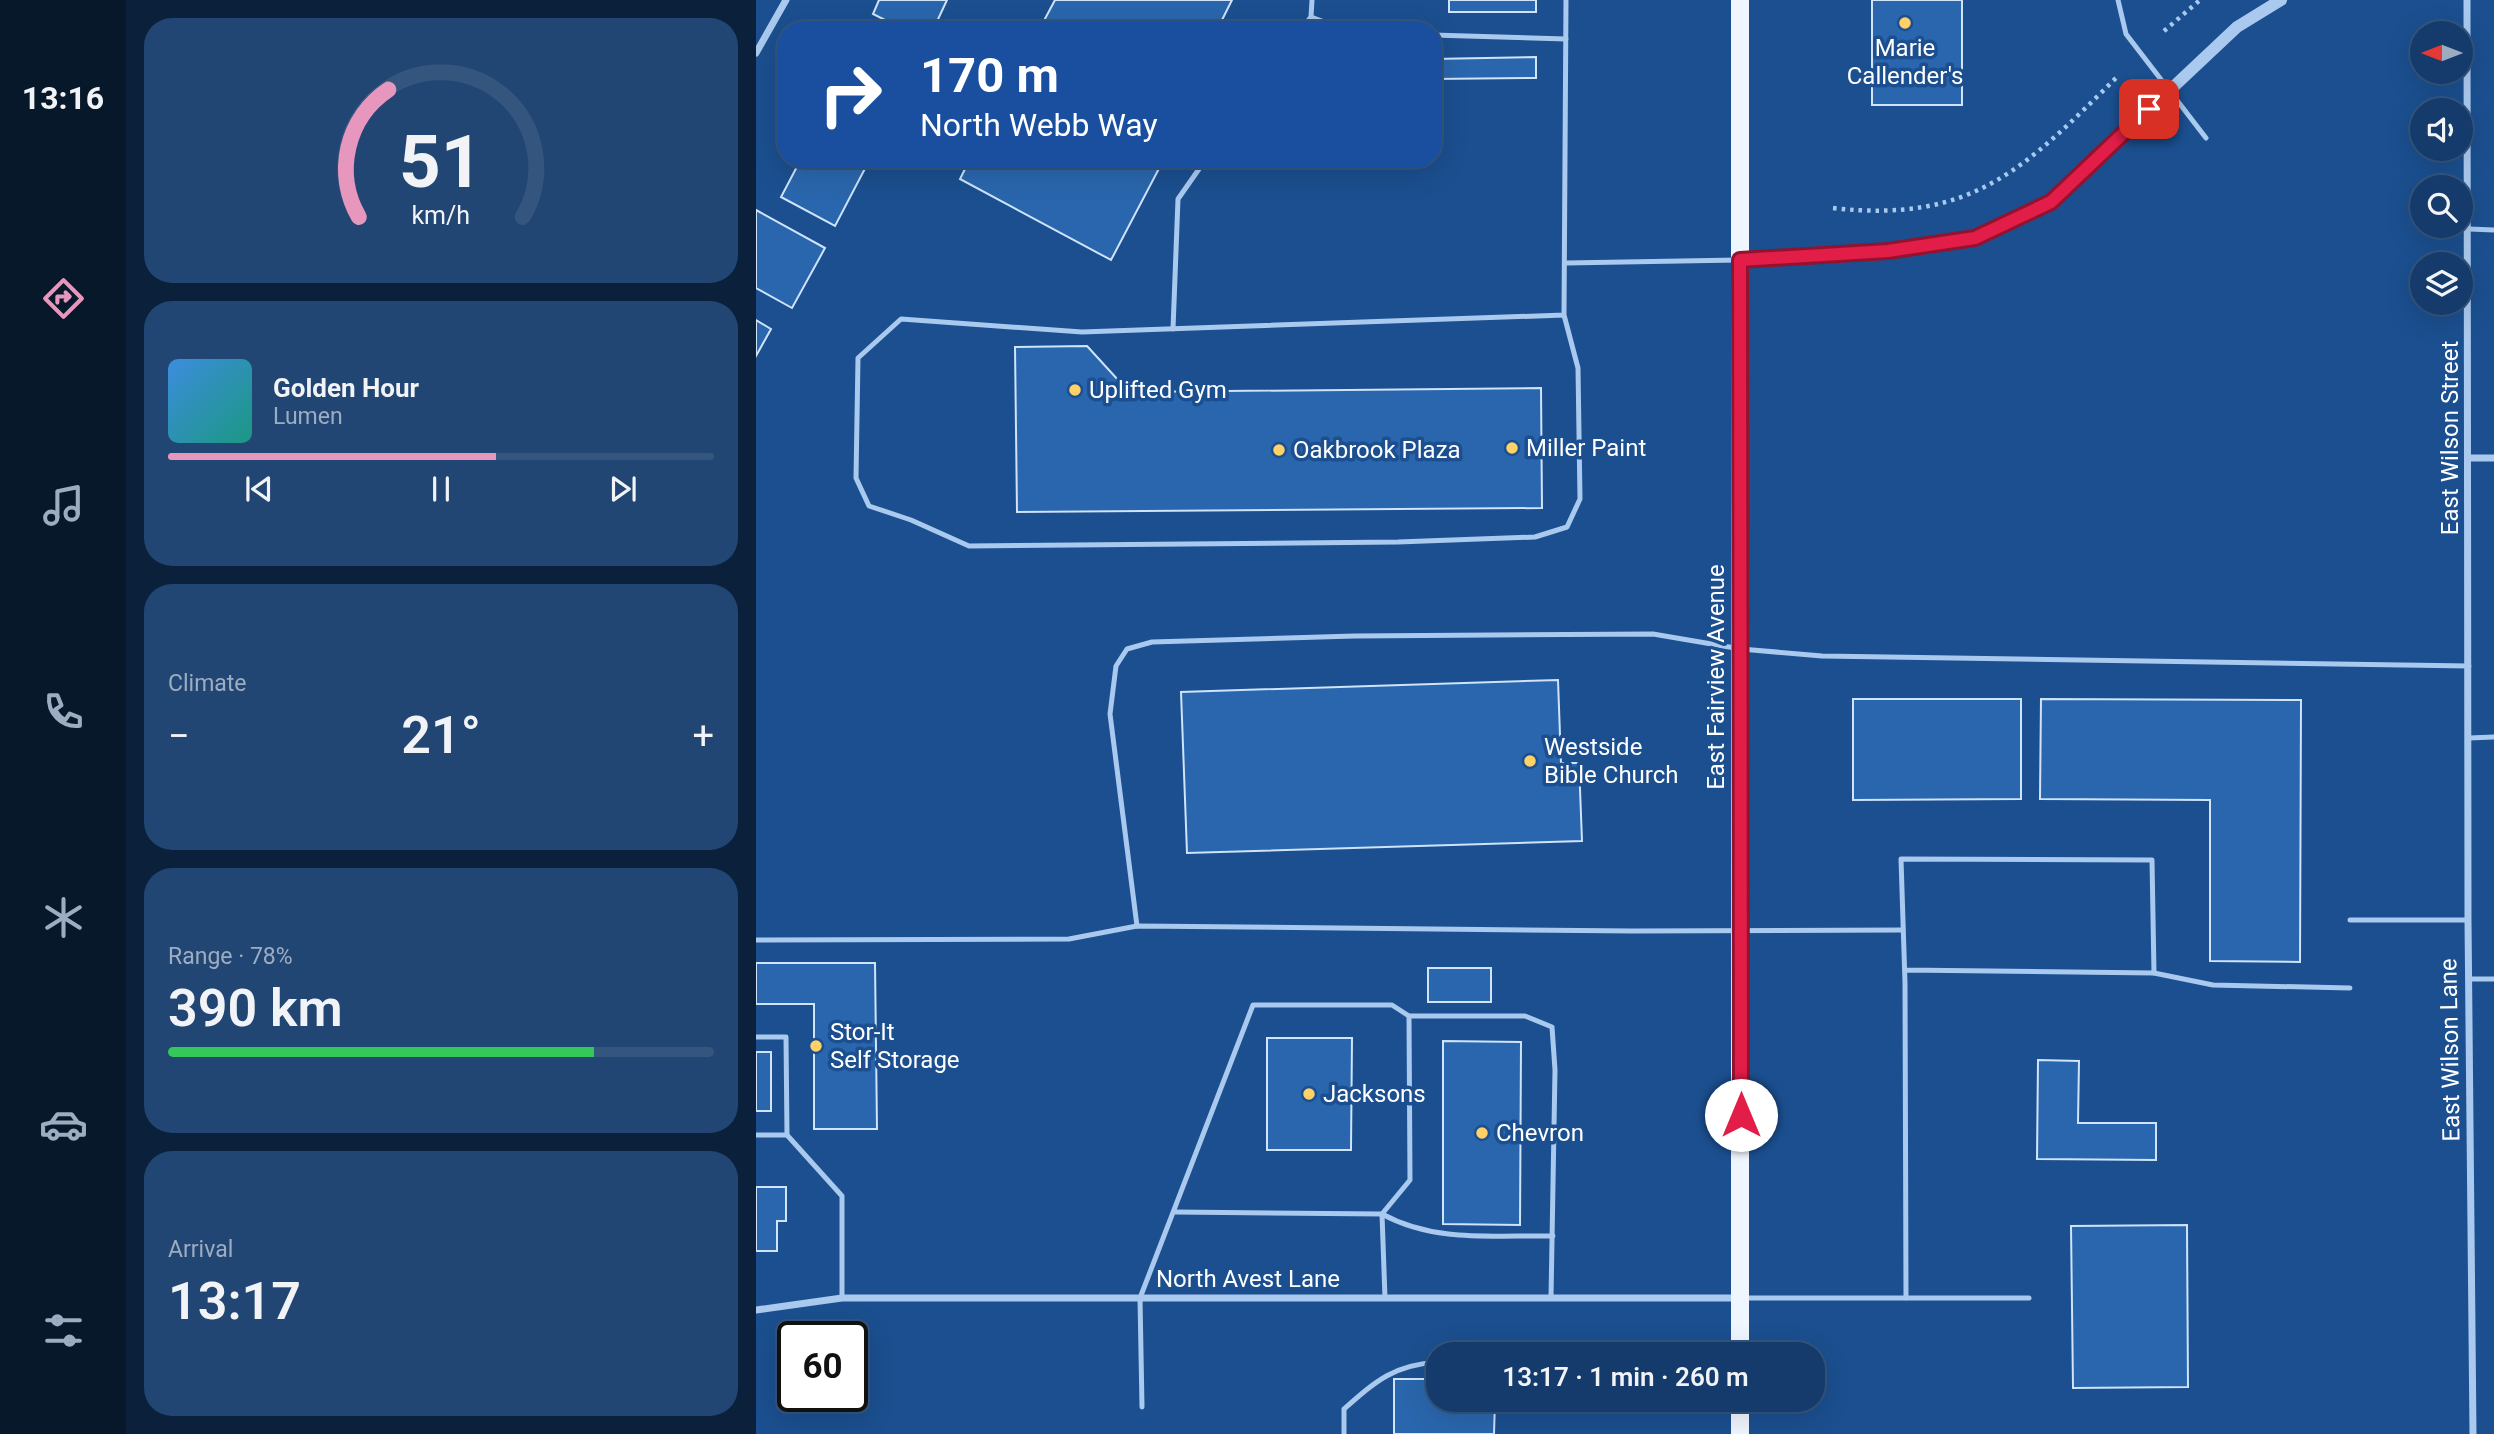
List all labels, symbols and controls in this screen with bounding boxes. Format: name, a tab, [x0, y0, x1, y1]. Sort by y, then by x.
marker: Marie Callender's	[1897, 15, 1913, 31]
north arrow	[2410, 21, 2473, 84]
map controls	[2410, 21, 2473, 315]
place label: Marie Callender's	[1847, 34, 1963, 90]
text: 170 m	[920, 47, 1059, 104]
icon: right	[805, 49, 896, 140]
text: 13:16	[22, 79, 104, 117]
pin	[2119, 79, 2179, 139]
icon: arrive	[2130, 90, 2168, 128]
button: sound	[2410, 98, 2473, 161]
text: North Webb Way	[920, 106, 1158, 144]
text: 51	[399, 119, 483, 205]
button: search	[2410, 175, 2473, 238]
text: km/h	[412, 200, 470, 229]
button: layers	[2410, 252, 2473, 315]
icon: directions	[39, 274, 88, 323]
street label: East Wilson Street	[2436, 341, 2464, 535]
text: Golden Hour	[273, 373, 419, 403]
place label: Uplifted Gym	[1089, 376, 1227, 404]
marker: Uplifted Gym	[1067, 382, 1083, 398]
text: Lumen	[273, 403, 343, 430]
place label: Miller Paint	[1526, 434, 1646, 462]
place label: Oakbrook Plaza	[1293, 436, 1461, 464]
marker: Miller Paint	[1504, 440, 1520, 456]
marker: Oakbrook Plaza	[1271, 442, 1287, 458]
icon: previous	[240, 470, 278, 508]
icon: pause	[422, 470, 460, 508]
icon: next	[604, 470, 642, 508]
icon: music	[39, 481, 88, 530]
street label: East Fairview Avenue	[1702, 564, 1730, 790]
text: Climate	[168, 670, 247, 697]
icon: phone	[39, 687, 88, 736]
text: 21°	[401, 705, 481, 766]
text: −	[168, 714, 190, 758]
text: +	[692, 714, 714, 758]
place label: Westside Bible Church	[1544, 733, 1679, 789]
marker: Westside Bible Church	[1522, 753, 1538, 769]
icon: climate	[39, 893, 88, 942]
text: Range · 78%	[168, 943, 293, 970]
street label: East Wilson Lane	[2434, 958, 2466, 1142]
text: 390 km	[168, 978, 343, 1039]
place label: Stor-It Self Storage	[830, 1018, 960, 1074]
marker: Stor-It Self Storage	[808, 1038, 824, 1054]
position arrow	[1704, 1078, 1778, 1152]
place label: Jacksons	[1323, 1080, 1426, 1108]
marker: Jacksons	[1301, 1086, 1317, 1102]
icon: car	[39, 1100, 88, 1149]
place label: Chevron	[1496, 1119, 1584, 1147]
marker: Chevron	[1474, 1125, 1490, 1141]
text: Arrival	[168, 1236, 233, 1263]
street label: North Avest Lane	[1156, 1265, 1340, 1293]
text: 13:17	[168, 1271, 301, 1332]
icon: filters	[39, 1306, 88, 1355]
speed limit sign: 60	[777, 1321, 868, 1412]
text: 13:17 · 1 min · 260 m	[1502, 1362, 1749, 1392]

